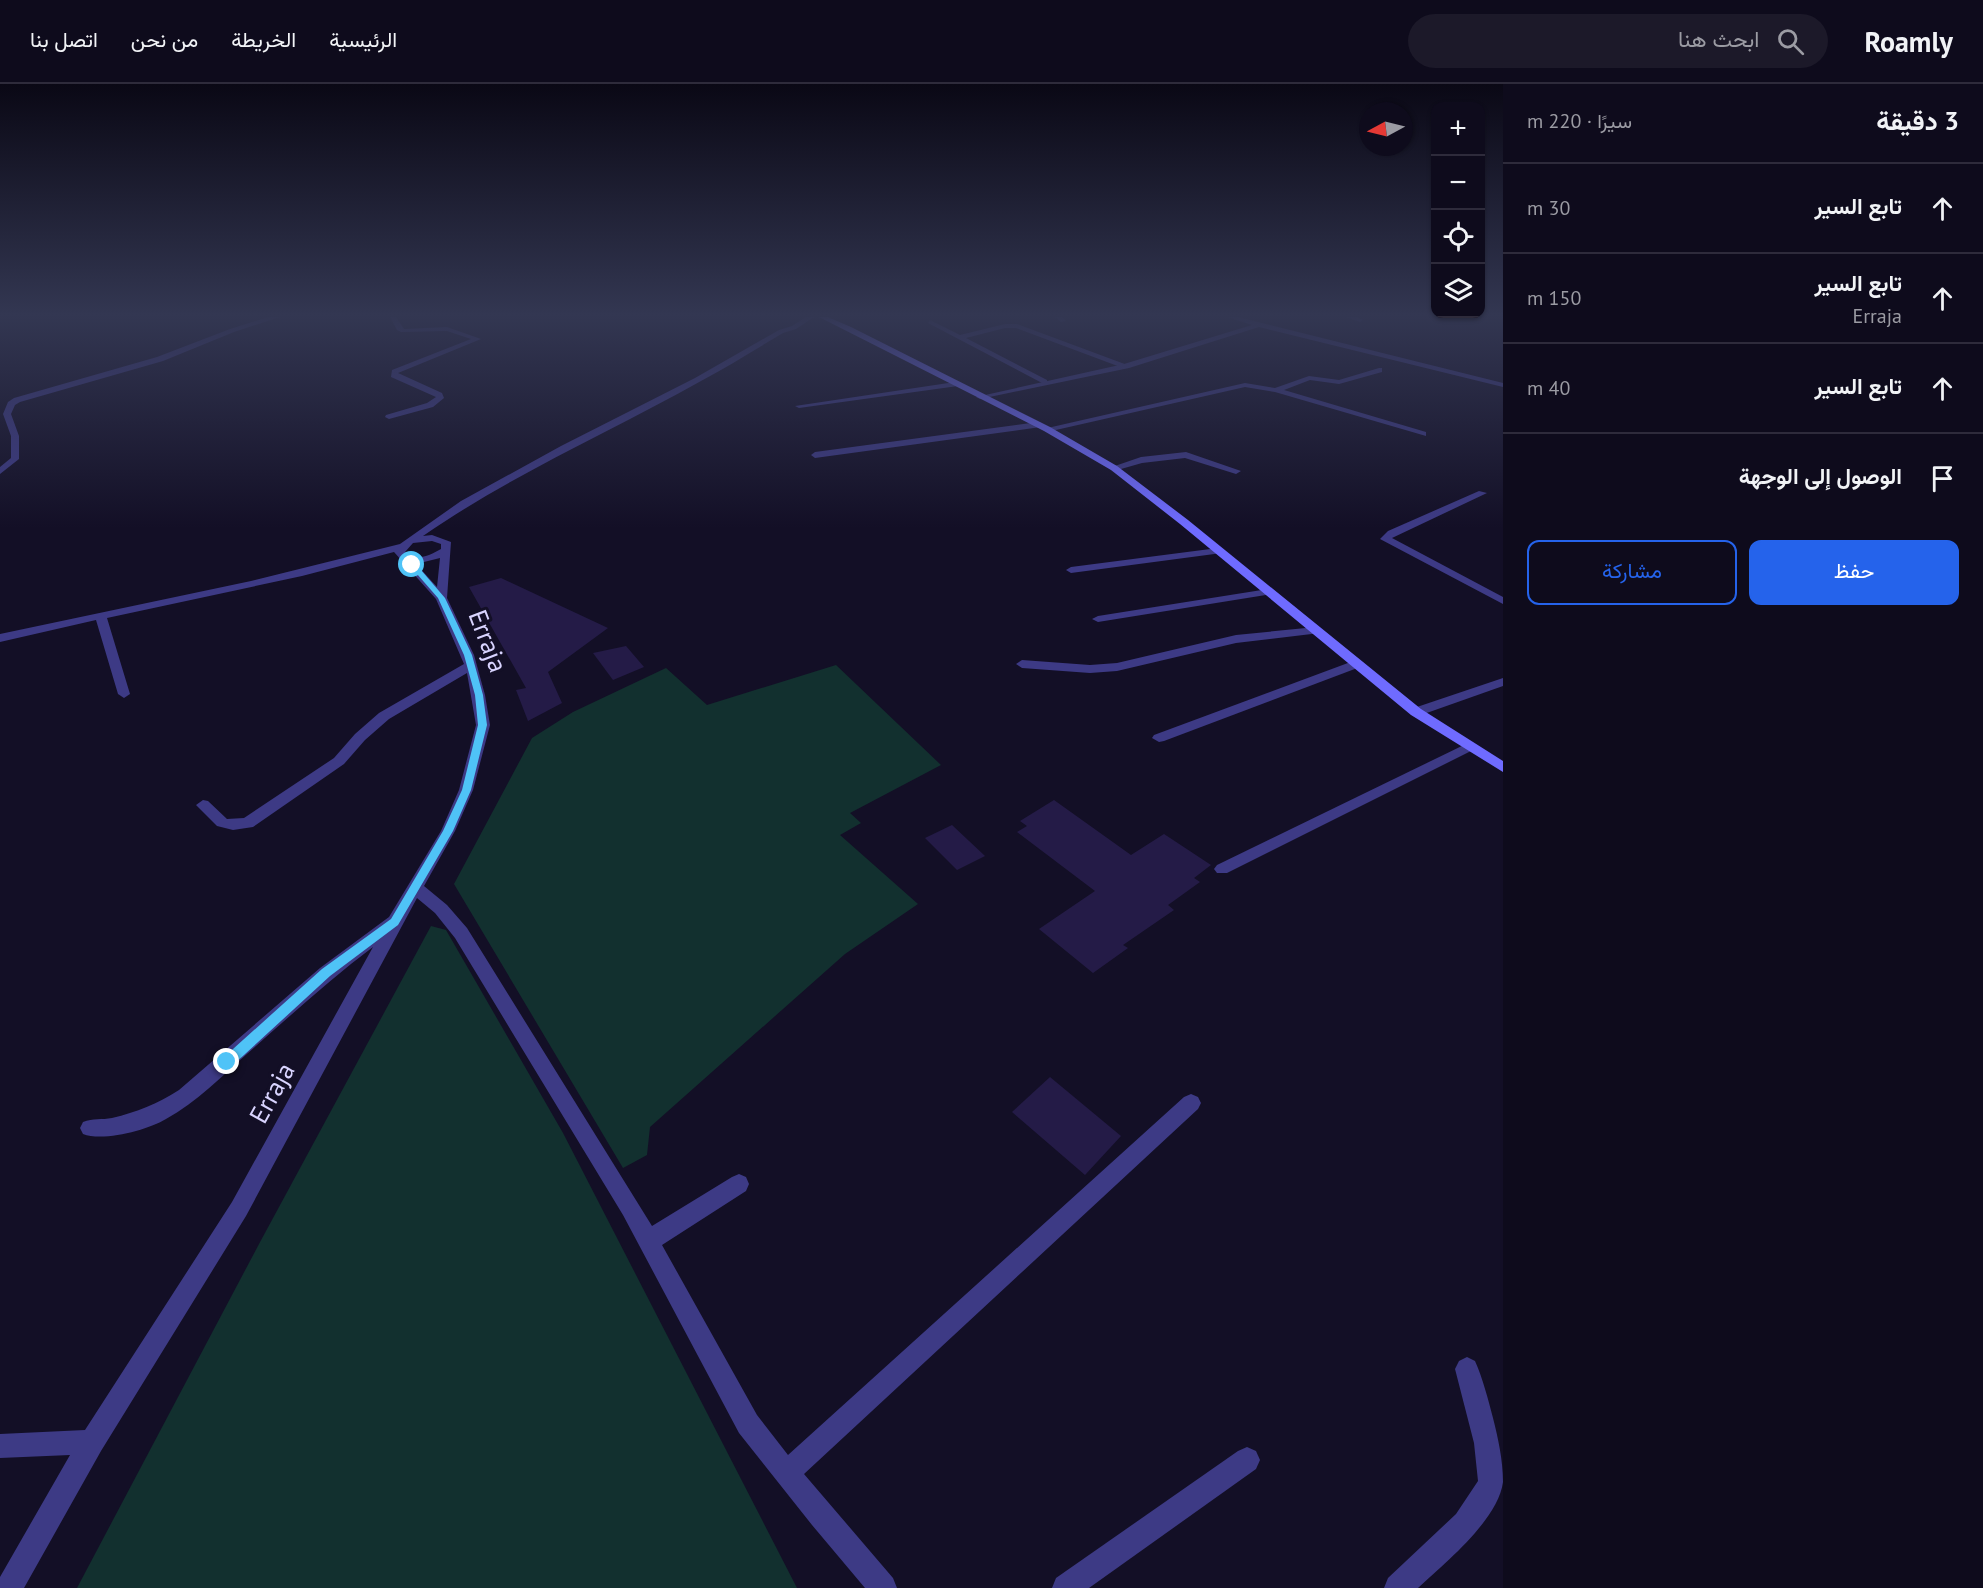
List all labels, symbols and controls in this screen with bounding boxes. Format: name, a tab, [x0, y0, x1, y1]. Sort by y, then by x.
search box	[1408, 14, 1828, 68]
text: Roamly	[1864, 23, 1953, 60]
text: ابحث هنا	[1678, 25, 1759, 53]
icon: search	[1774, 25, 1807, 58]
text: اتصل بنا	[30, 26, 98, 53]
text: من نحن	[131, 26, 198, 53]
text: الخريطة	[231, 26, 296, 53]
text: الرئيسية	[329, 26, 397, 53]
north arrow	[1359, 102, 1413, 156]
map controls	[1431, 102, 1485, 318]
button: +	[1431, 102, 1485, 156]
text: 3 دقيقة	[1876, 104, 1959, 137]
text: سيرًا · 220 m	[1527, 108, 1632, 134]
button: −	[1431, 156, 1485, 210]
text: تابع السير	[1814, 192, 1902, 220]
icon: ahead	[1926, 192, 1959, 225]
text: 30 m	[1527, 195, 1570, 221]
button: locate	[1431, 210, 1485, 264]
button: layers	[1431, 264, 1485, 318]
text: تابع السير	[1814, 269, 1902, 297]
icon: ahead	[1926, 282, 1959, 315]
text: 150 m	[1527, 285, 1581, 311]
text: Erraja	[1853, 303, 1902, 329]
text: تابع السير	[1814, 372, 1902, 400]
icon: ahead	[1926, 372, 1959, 405]
text: 40 m	[1527, 375, 1570, 401]
text: الوصول إلى الوجهة	[1739, 462, 1902, 490]
icon: arrive	[1926, 462, 1959, 495]
button: مشاركة	[1527, 540, 1737, 605]
button: حفظ	[1749, 540, 1959, 605]
route start	[398, 551, 424, 577]
street label: Erraja	[462, 605, 515, 677]
route end	[213, 1048, 239, 1074]
street label: Erraja	[242, 1057, 302, 1129]

